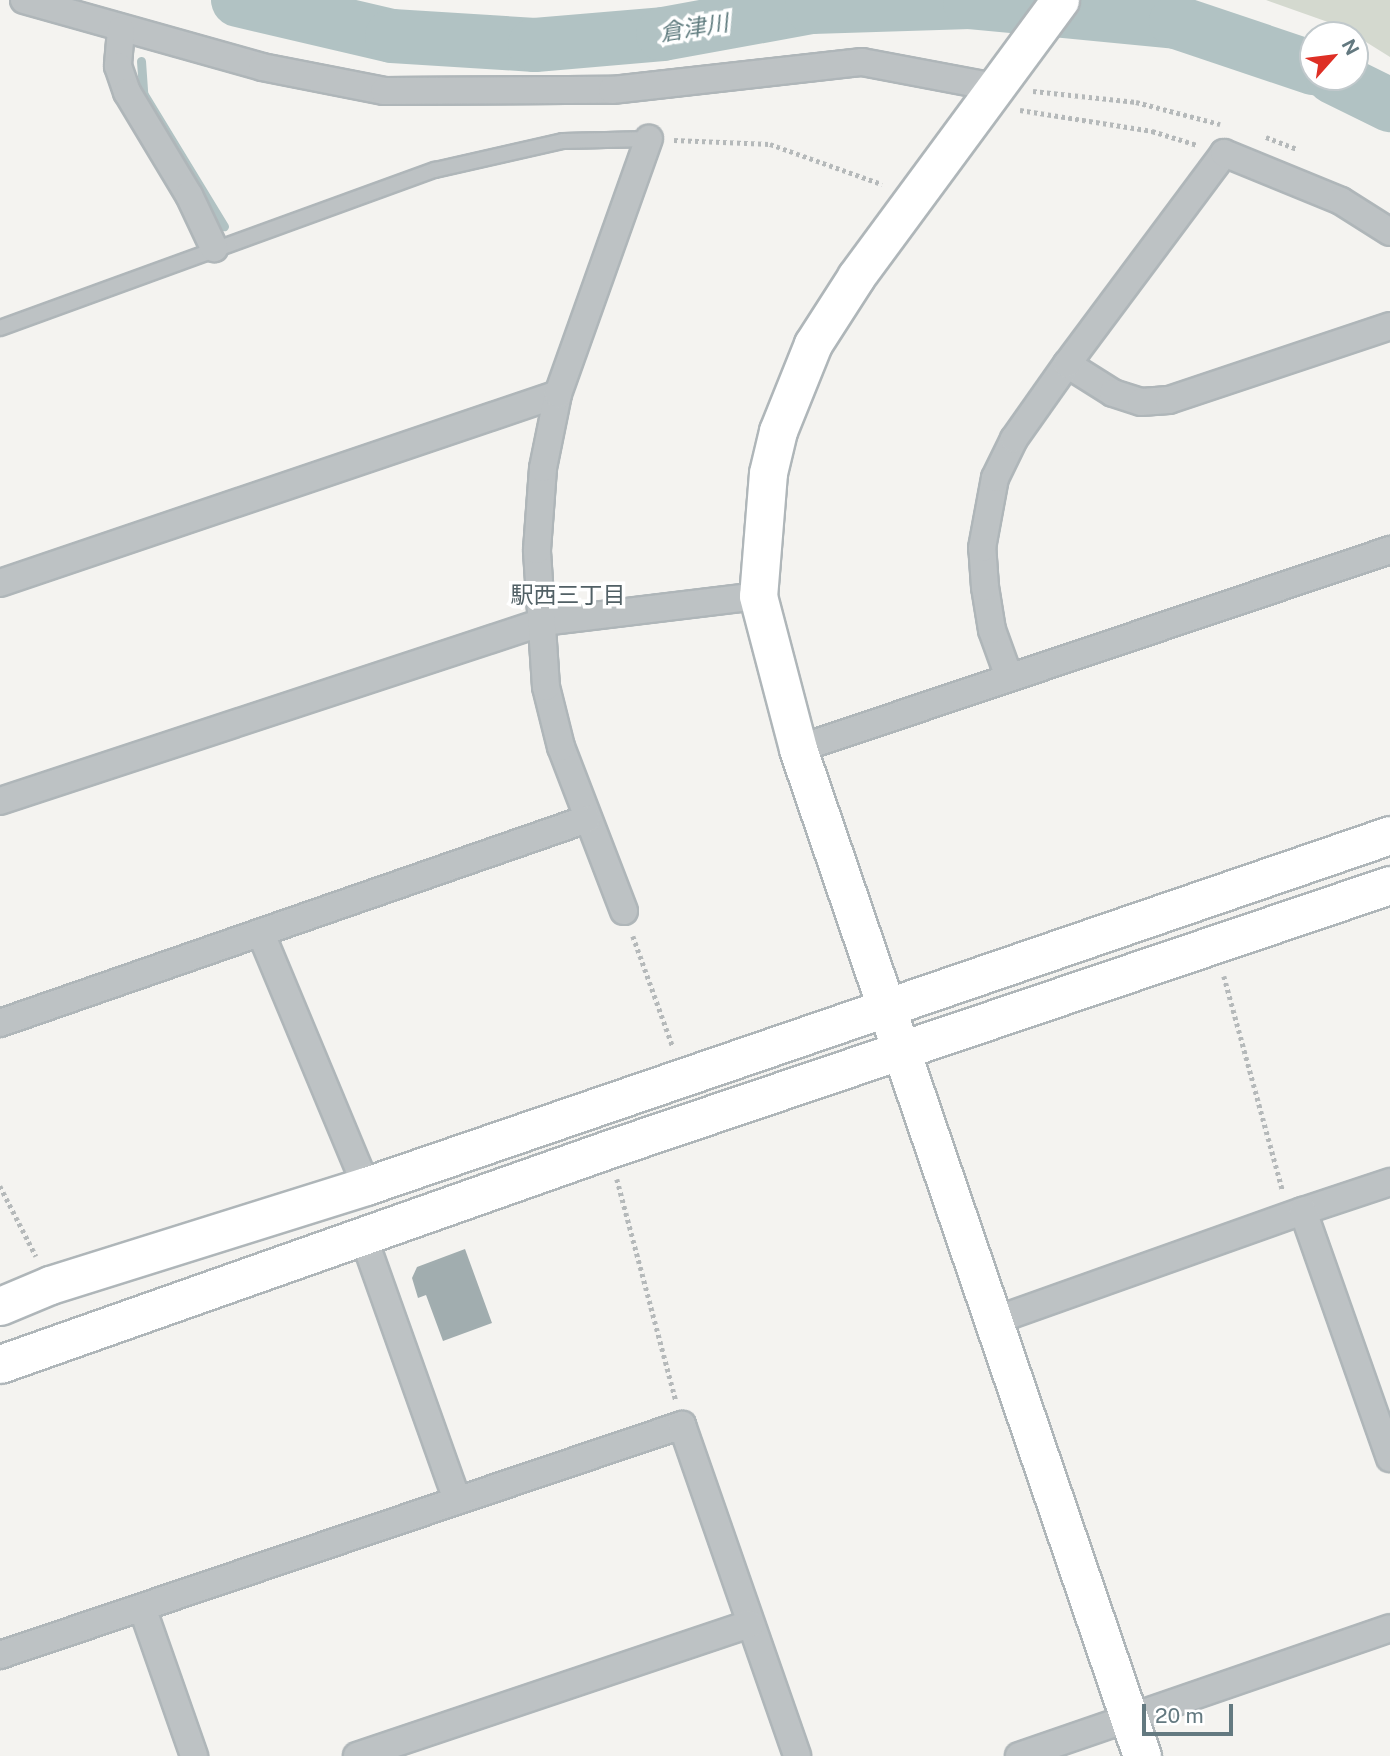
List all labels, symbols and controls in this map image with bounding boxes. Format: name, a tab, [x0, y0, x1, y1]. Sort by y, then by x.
water label: 倉津川	[658, 9, 730, 47]
north arrow	[1299, 21, 1369, 91]
text: N	[1338, 35, 1364, 59]
district label: 駅西三丁目	[511, 581, 625, 609]
scale bar	[1145, 1690, 1236, 1734]
text: 20 m	[1155, 1703, 1204, 1728]

